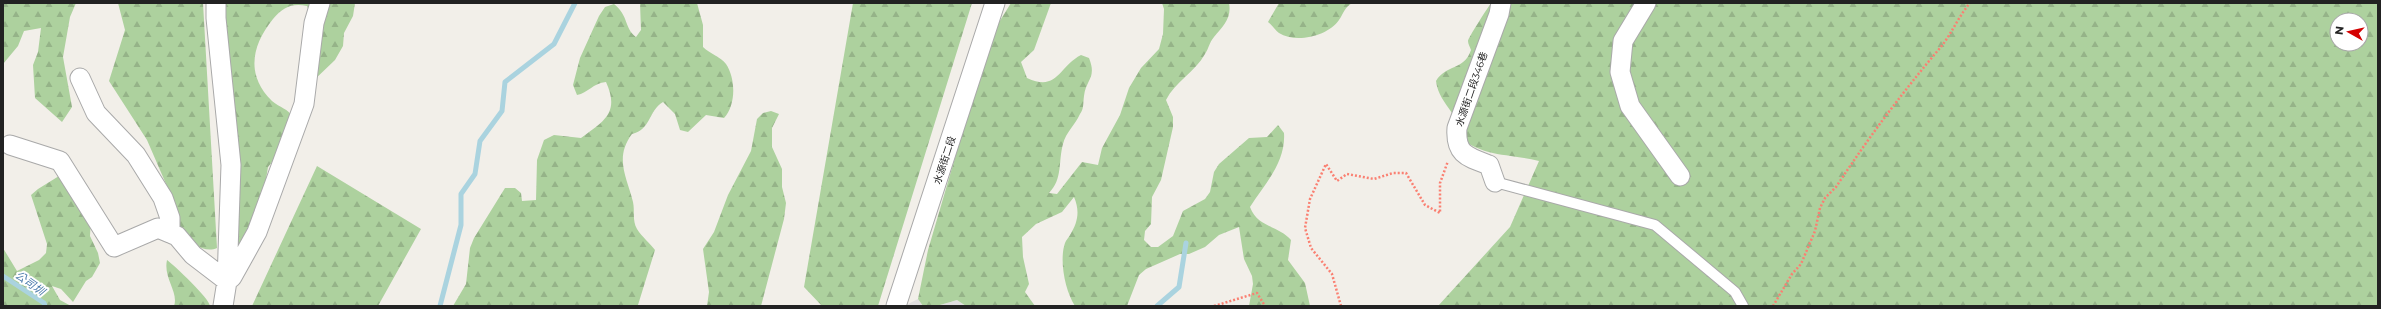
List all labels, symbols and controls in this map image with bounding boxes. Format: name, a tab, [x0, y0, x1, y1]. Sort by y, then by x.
north arrow	[2329, 12, 2369, 52]
text: N	[2332, 25, 2347, 36]
street label: 水源街二段346巷	[1453, 50, 1490, 128]
street label: 水源街二段	[931, 134, 958, 186]
water label: 公司圳	[12, 268, 49, 299]

